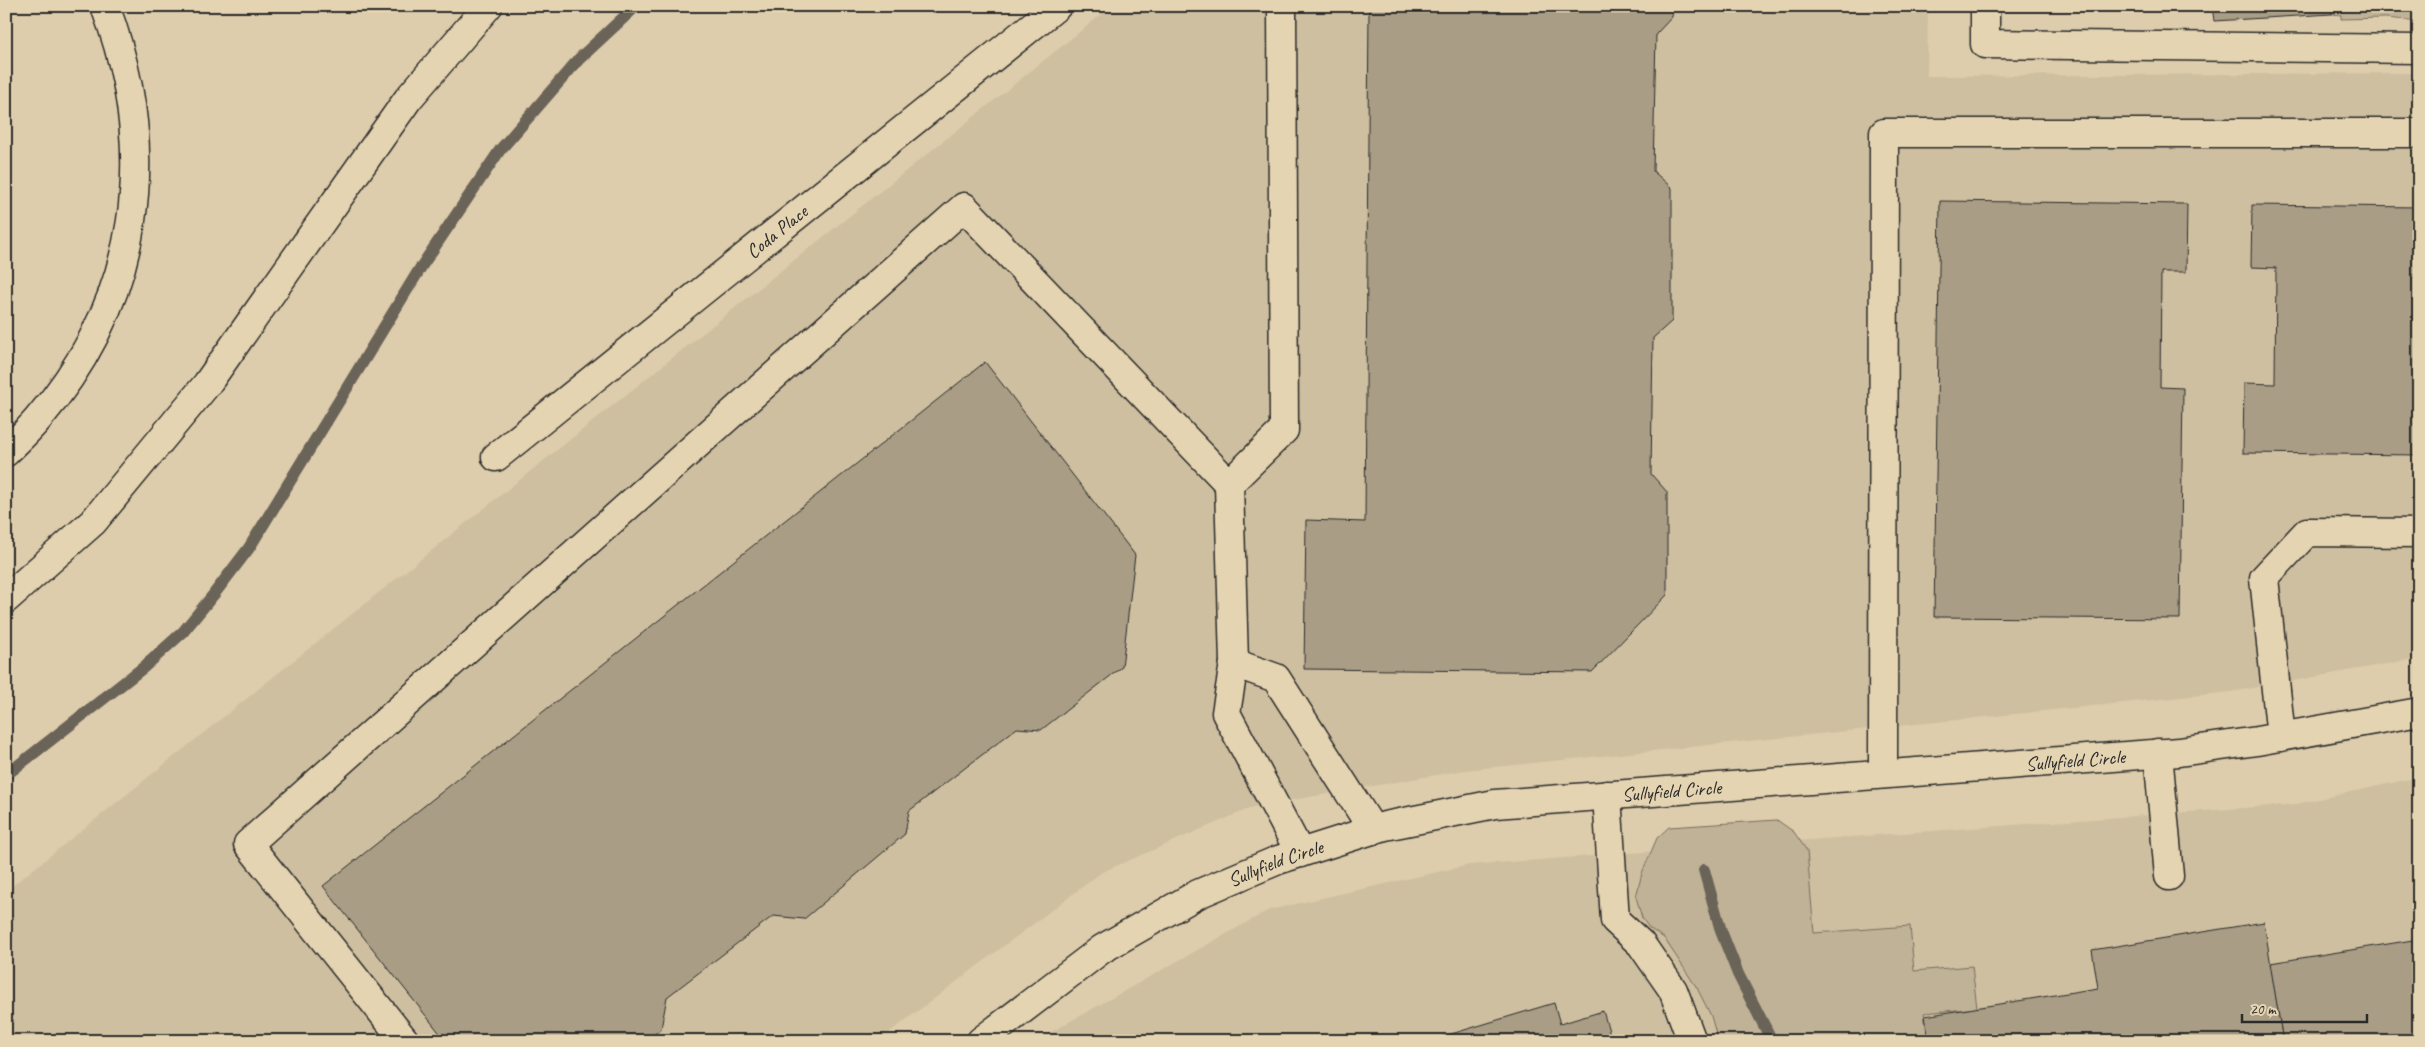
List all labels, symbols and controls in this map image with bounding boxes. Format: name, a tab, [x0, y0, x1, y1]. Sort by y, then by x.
street label: Coda Place	[741, 199, 814, 264]
street label: Sullyfield Circle	[2025, 744, 2128, 777]
street label: Sullyfield Circle	[1621, 775, 1724, 807]
street label: Sullyfield Circle	[1224, 834, 1327, 893]
scale bar	[2242, 992, 2368, 1024]
text: 20 m	[2250, 1000, 2277, 1019]

